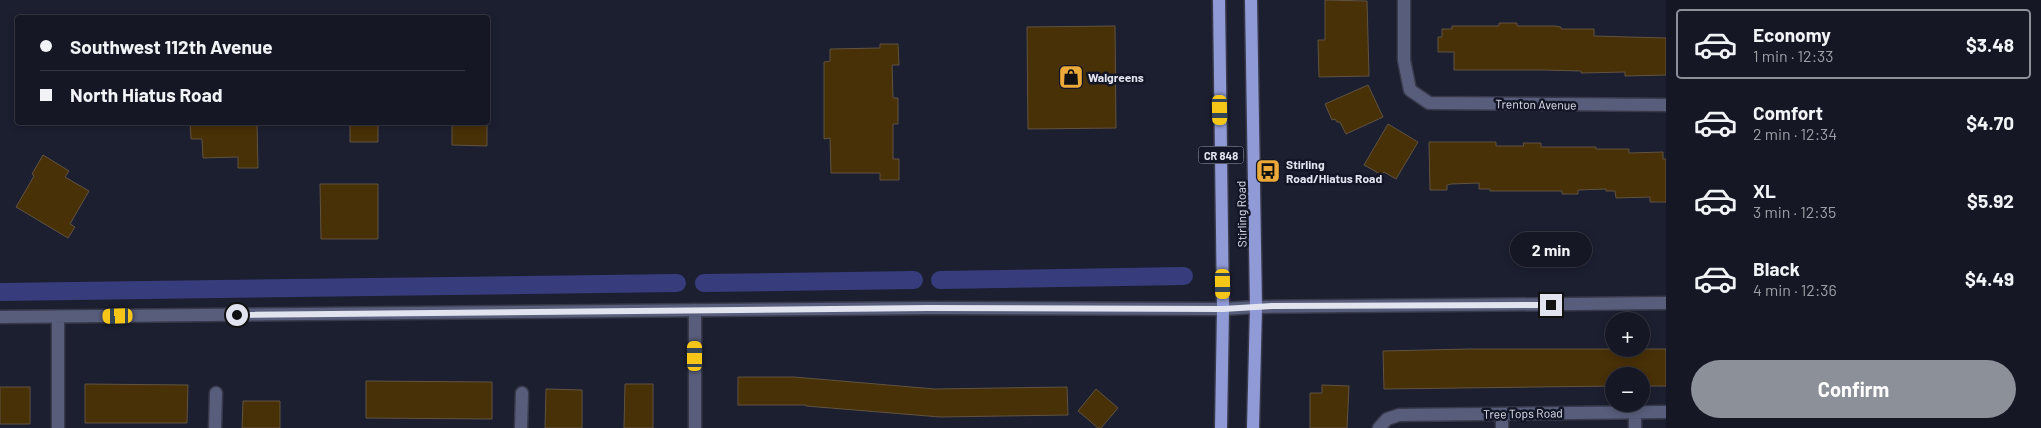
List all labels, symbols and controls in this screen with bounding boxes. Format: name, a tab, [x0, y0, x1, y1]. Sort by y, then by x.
icon: car	[1693, 22, 1738, 67]
text: Economy	[1753, 23, 1831, 46]
text: $3.48	[1966, 33, 2014, 56]
text: Southwest 112th Avenue	[70, 35, 273, 58]
text: 1 min · 12:33	[1753, 46, 1834, 65]
shop icon: Walgreens	[1058, 64, 1084, 90]
place label: Walgreens	[1088, 70, 1144, 84]
text: North Hiatus Road	[70, 83, 222, 106]
car	[1212, 95, 1227, 125]
street label: Trenton Avenue	[1495, 96, 1577, 112]
icon: car	[1693, 100, 1738, 145]
text: Comfort	[1753, 101, 1823, 124]
text: $4.70	[1966, 111, 2014, 134]
text: 2 min · 12:34	[1753, 124, 1837, 143]
road number: CR 848	[1198, 146, 1244, 164]
place label: Stirling Road/Hiatus Road	[1286, 157, 1382, 185]
bus stop icon: Stirling Road/Hiatus Road	[1255, 158, 1281, 184]
icon: car	[1693, 178, 1738, 223]
text: XL	[1753, 179, 1776, 202]
street label: Stirling Road	[1233, 181, 1249, 247]
text: $5.92	[1967, 189, 2014, 212]
text: 3 min · 12:35	[1753, 202, 1836, 221]
callout: 2 min	[1510, 232, 1592, 268]
text: 2 min	[1532, 240, 1570, 259]
icon: car	[1693, 256, 1738, 301]
text: Black	[1753, 257, 1800, 280]
text: $4.49	[1965, 267, 2014, 290]
car	[1215, 269, 1230, 299]
text: 4 min · 12:36	[1753, 280, 1837, 299]
route end	[1540, 294, 1562, 316]
route start	[226, 304, 248, 326]
car	[102, 308, 133, 324]
map controls	[1605, 312, 1650, 412]
button: +	[1605, 312, 1650, 357]
car	[687, 341, 702, 371]
button: Confirm	[1691, 360, 2016, 418]
button: −	[1605, 367, 1650, 412]
street label: Tree Tops Road	[1483, 405, 1563, 421]

